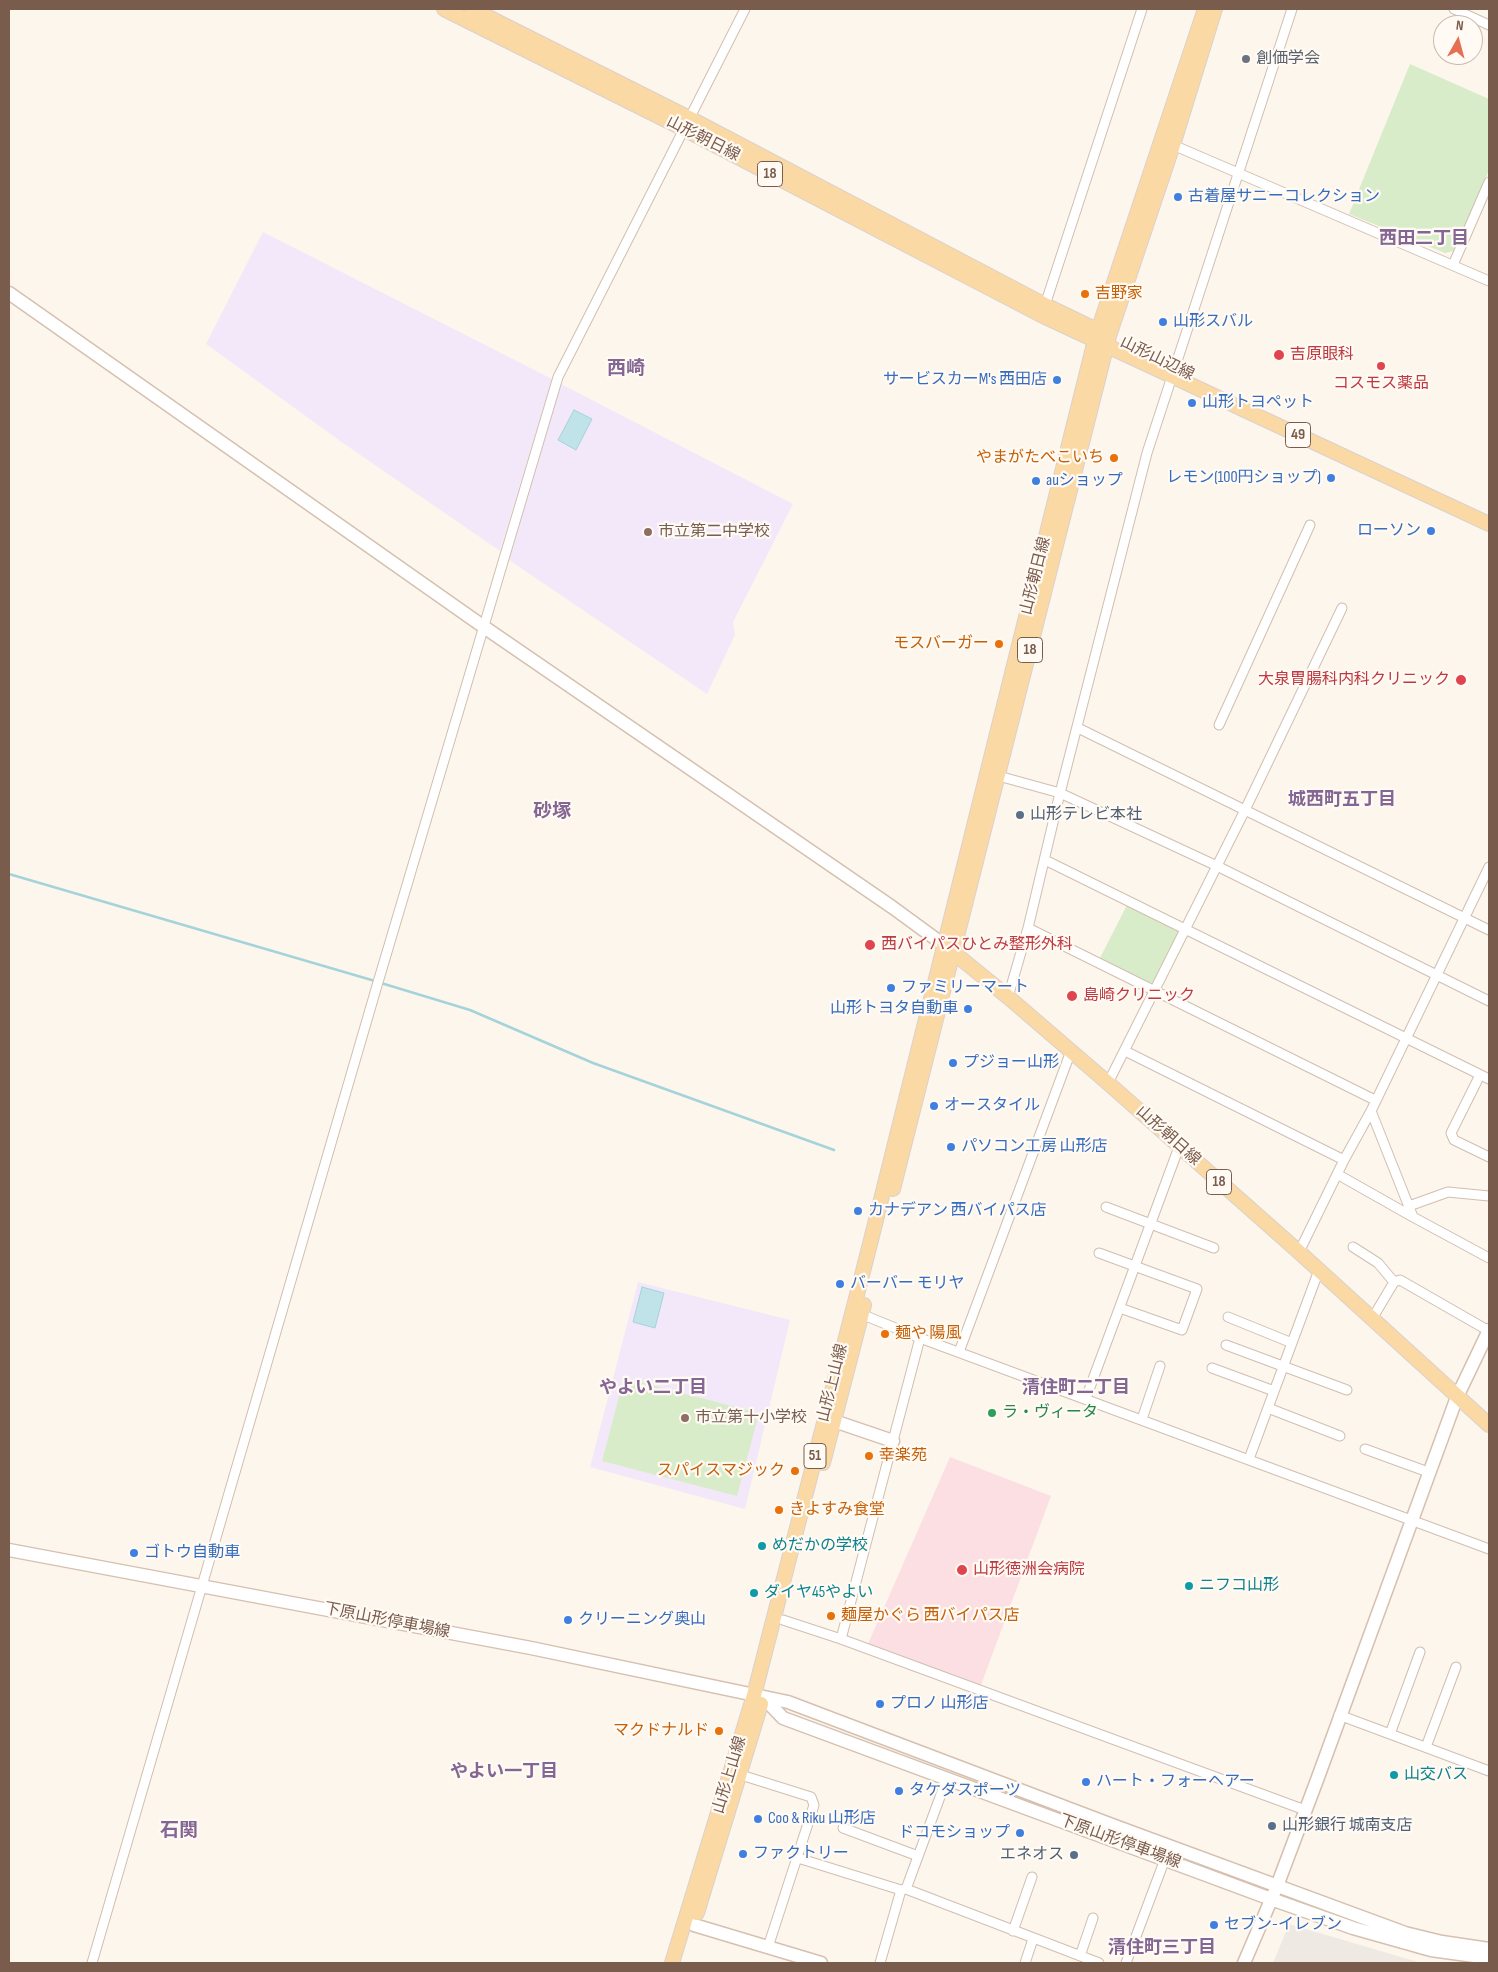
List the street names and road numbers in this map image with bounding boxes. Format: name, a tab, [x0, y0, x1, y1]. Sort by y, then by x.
street label: 山形朝日線	[663, 112, 743, 166]
road number: 18	[758, 162, 782, 186]
street label: 山形山辺線	[1117, 333, 1197, 385]
road number: 49	[1286, 422, 1310, 448]
street label: 山形朝日線	[1017, 535, 1055, 617]
road number: 18	[1018, 638, 1042, 662]
street label: 山形朝日線	[1132, 1102, 1204, 1170]
road number: 18	[1206, 1170, 1232, 1194]
street label: 山形上山線	[814, 1342, 852, 1424]
road number: 51	[804, 1444, 826, 1468]
street label: 下原山形停車場線	[322, 1599, 452, 1643]
street label: 山形上山線	[709, 1734, 751, 1816]
street label: 下原山形停車場線	[1057, 1811, 1183, 1873]

